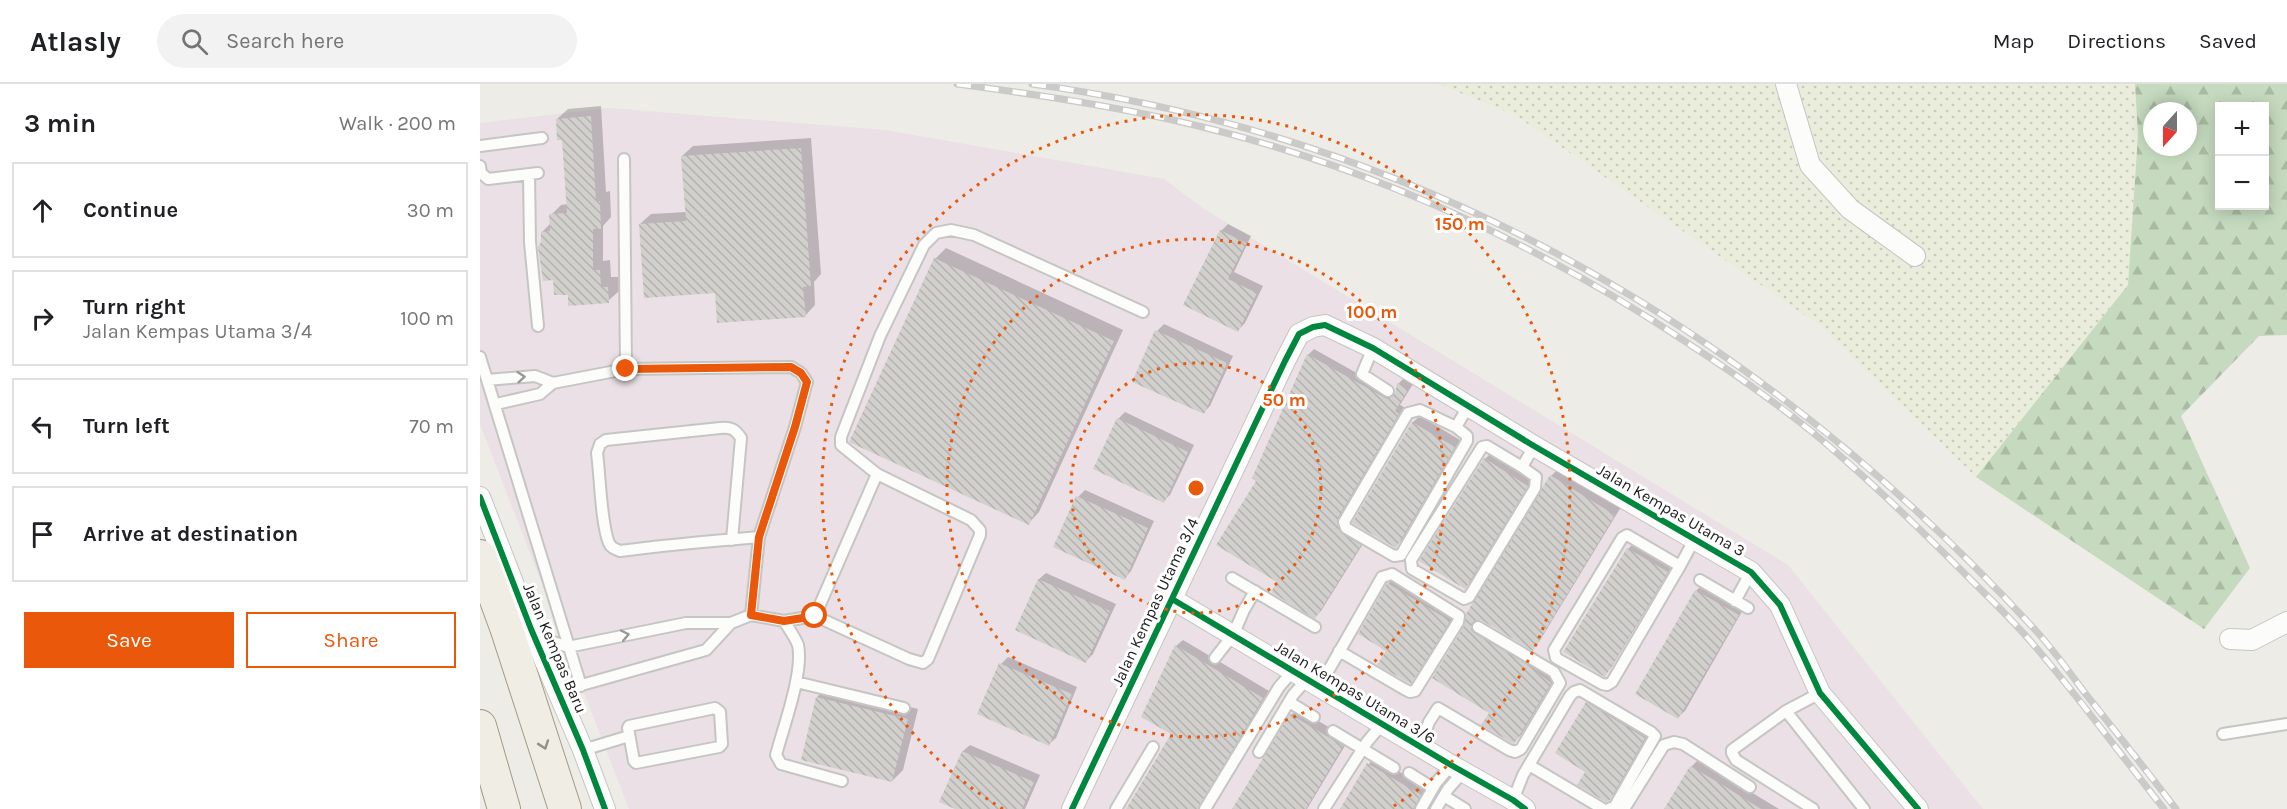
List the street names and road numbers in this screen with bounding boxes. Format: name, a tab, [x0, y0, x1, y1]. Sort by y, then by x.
street label: Jalan Kempas Utama 3	[1594, 460, 1748, 560]
street label: Jalan Kempas Utama 3/4	[1108, 515, 1202, 689]
street label: Jalan Kempas Baru	[519, 580, 591, 716]
street label: Jalan Kempas Utama 3/6	[1271, 637, 1439, 747]

